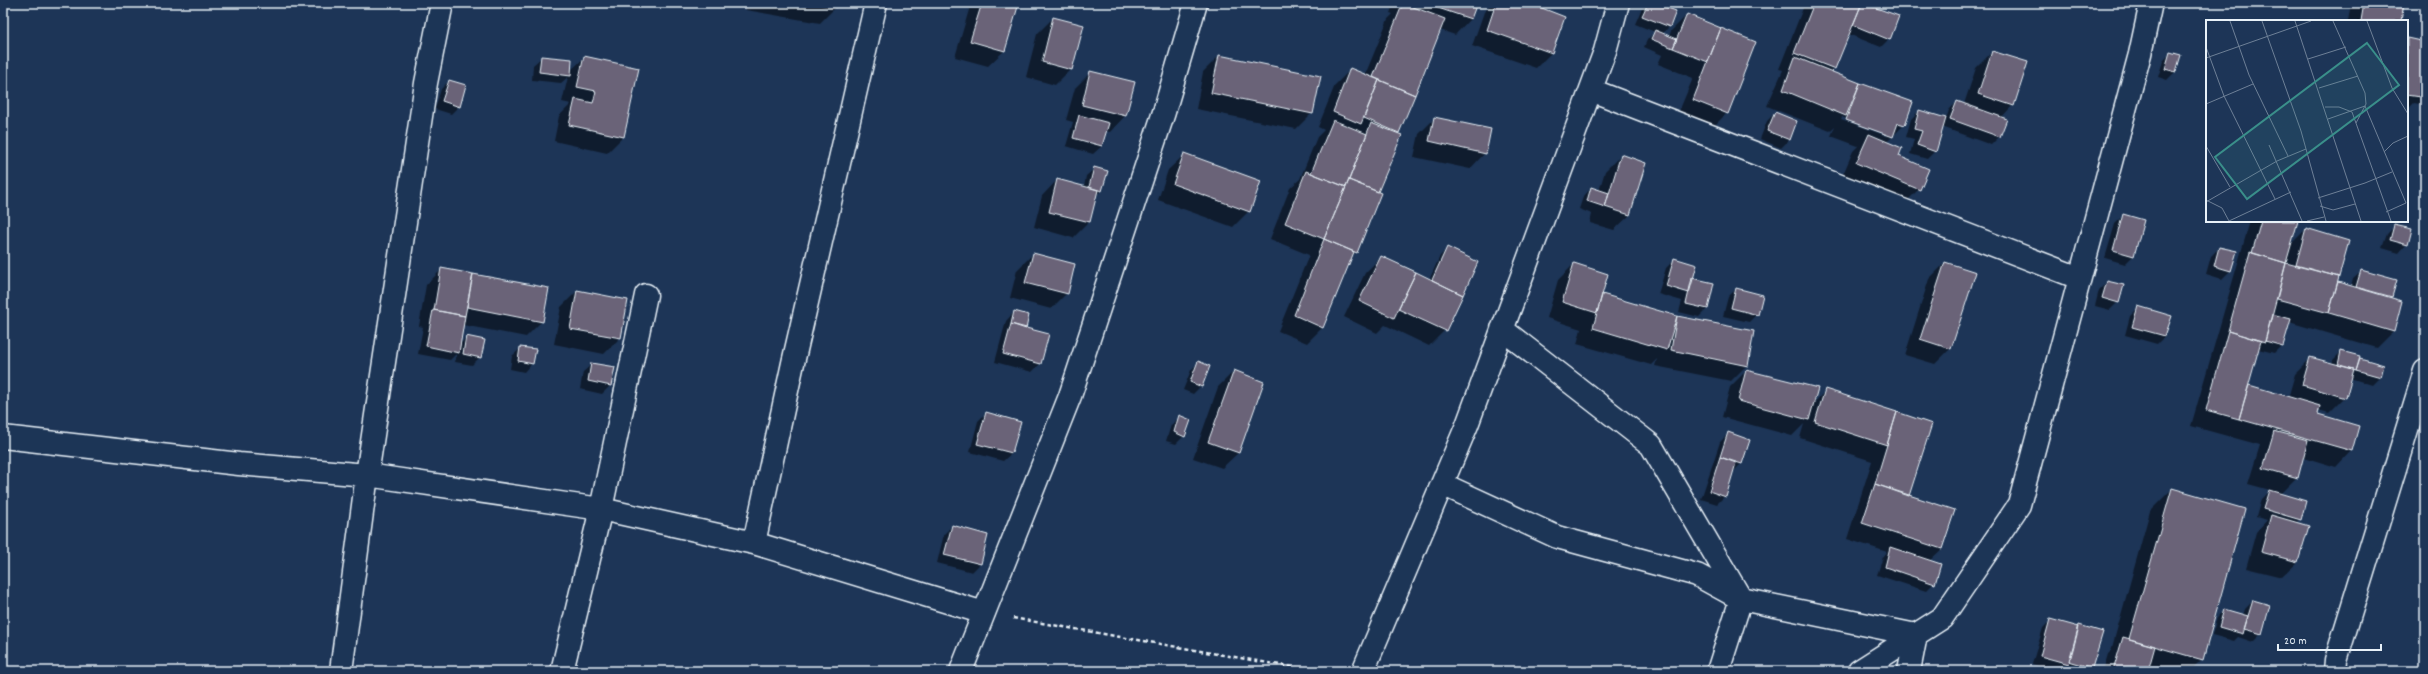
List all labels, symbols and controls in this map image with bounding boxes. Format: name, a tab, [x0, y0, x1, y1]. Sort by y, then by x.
inset map	[2206, 20, 2408, 222]
scale bar	[2278, 626, 2381, 652]
text: 20 m	[2284, 633, 2307, 650]

